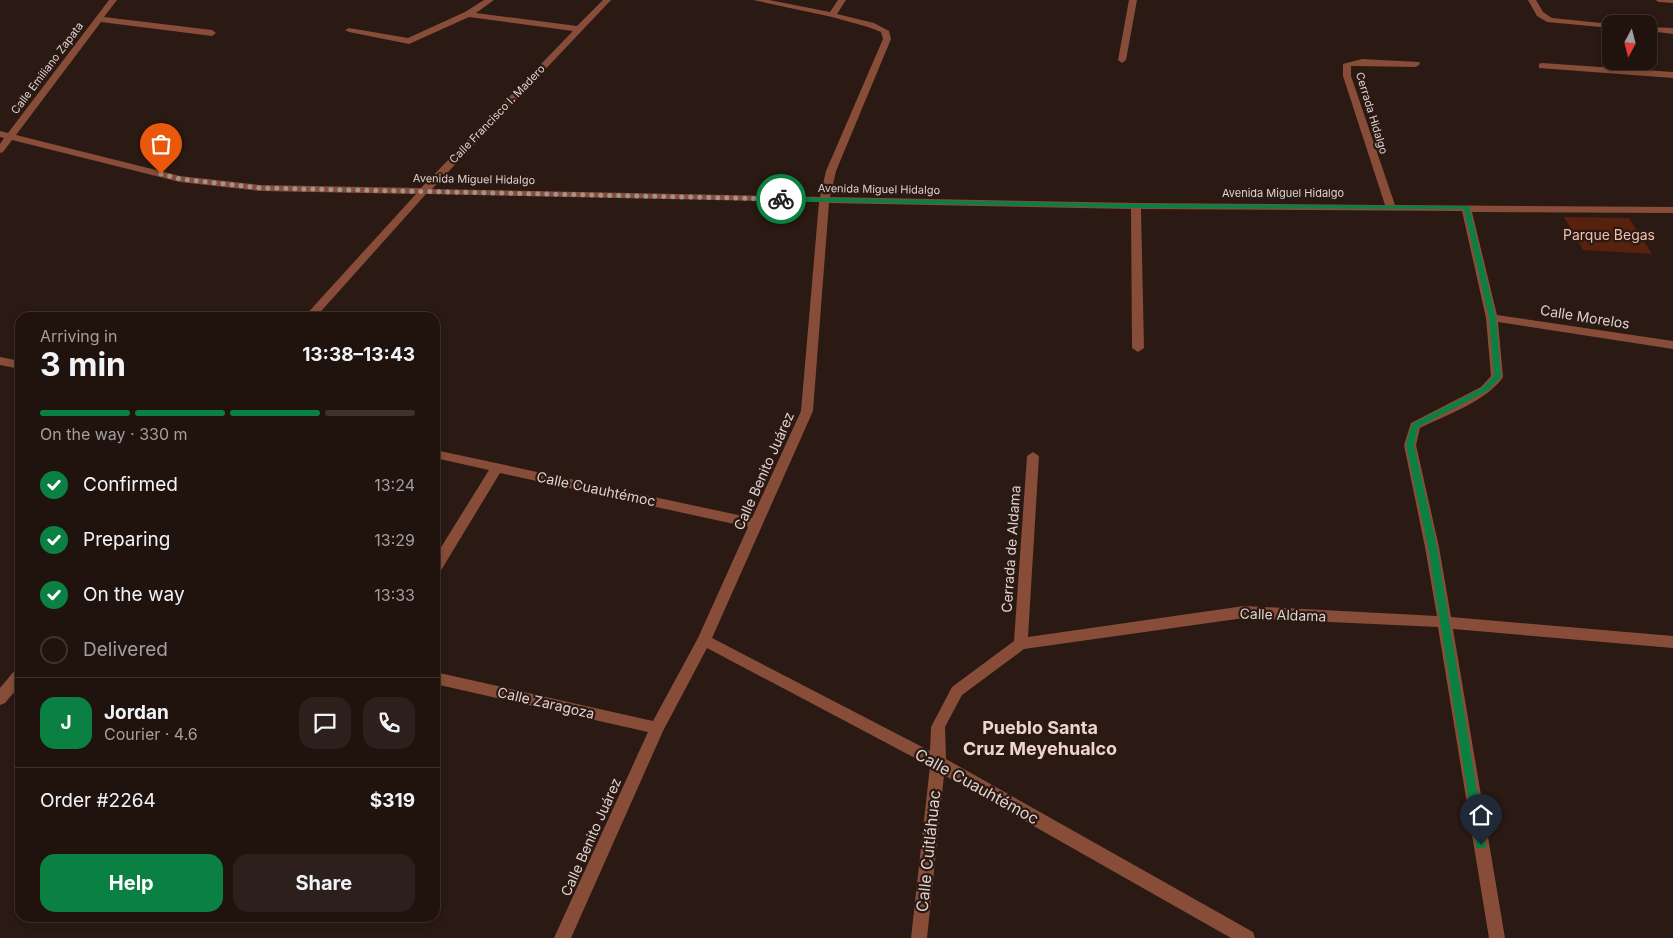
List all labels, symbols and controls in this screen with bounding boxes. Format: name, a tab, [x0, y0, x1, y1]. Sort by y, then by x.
north arrow	[1602, 15, 1658, 70]
map controls	[1602, 15, 1657, 70]
street label: Calle Emiliano Zapata	[8, 19, 86, 117]
street label: Calle Francisco I. Madero	[446, 61, 548, 166]
street label: Cerrada Hidalgo	[1353, 70, 1391, 156]
pin	[140, 123, 182, 174]
icon: bag	[147, 130, 175, 158]
street label: Avenida Miguel Hidalgo	[413, 171, 536, 187]
courier	[756, 174, 806, 224]
street label: Avenida Miguel Hidalgo	[818, 181, 941, 197]
icon: bike	[767, 185, 795, 213]
street label: Avenida Miguel Hidalgo	[1222, 186, 1344, 200]
park label: Parque Begas	[1563, 226, 1655, 243]
street label: Calle Morelos	[1539, 301, 1631, 332]
text: Arriving in	[40, 326, 117, 346]
text: 13:38–13:43	[302, 343, 415, 366]
text: 3 min	[40, 345, 126, 384]
street label: Calle Benito Juárez	[730, 409, 797, 533]
text: On the way · 330 m	[40, 424, 188, 444]
street label: Calle Cuauhtémoc	[535, 468, 657, 509]
icon: check	[40, 471, 68, 499]
text: Confirmed	[83, 473, 178, 496]
text: 13:24	[374, 475, 415, 495]
street label: Cerrada de Aldama	[998, 485, 1023, 613]
icon: check	[40, 526, 68, 554]
text: Preparing	[83, 528, 170, 551]
text: 13:29	[374, 530, 415, 550]
icon: check	[40, 581, 68, 609]
text: On the way	[83, 583, 185, 606]
text: 13:33	[374, 585, 415, 605]
street label: Calle Aldama	[1239, 604, 1327, 625]
text: Delivered	[83, 638, 168, 661]
street label: Calle Zaragoza	[496, 683, 596, 722]
button: chat	[299, 697, 351, 749]
button: phone	[363, 697, 415, 749]
text: Jordan	[104, 701, 169, 724]
text: J	[60, 711, 72, 734]
district label: Pueblo Santa Cruz Meyehualco	[963, 717, 1117, 759]
text: Courier · 4.6	[104, 724, 198, 744]
street label: Calle Cuauhtémoc	[912, 744, 1042, 828]
street label: Calle Benito Juárez	[557, 775, 624, 899]
text: Order #2264	[40, 789, 156, 812]
text: $319	[370, 789, 415, 812]
street label: Calle Cuitláhuac	[912, 789, 944, 913]
pin	[1460, 794, 1502, 845]
icon: home	[1467, 801, 1495, 829]
button: Help	[40, 854, 223, 912]
button: Share	[233, 854, 415, 912]

